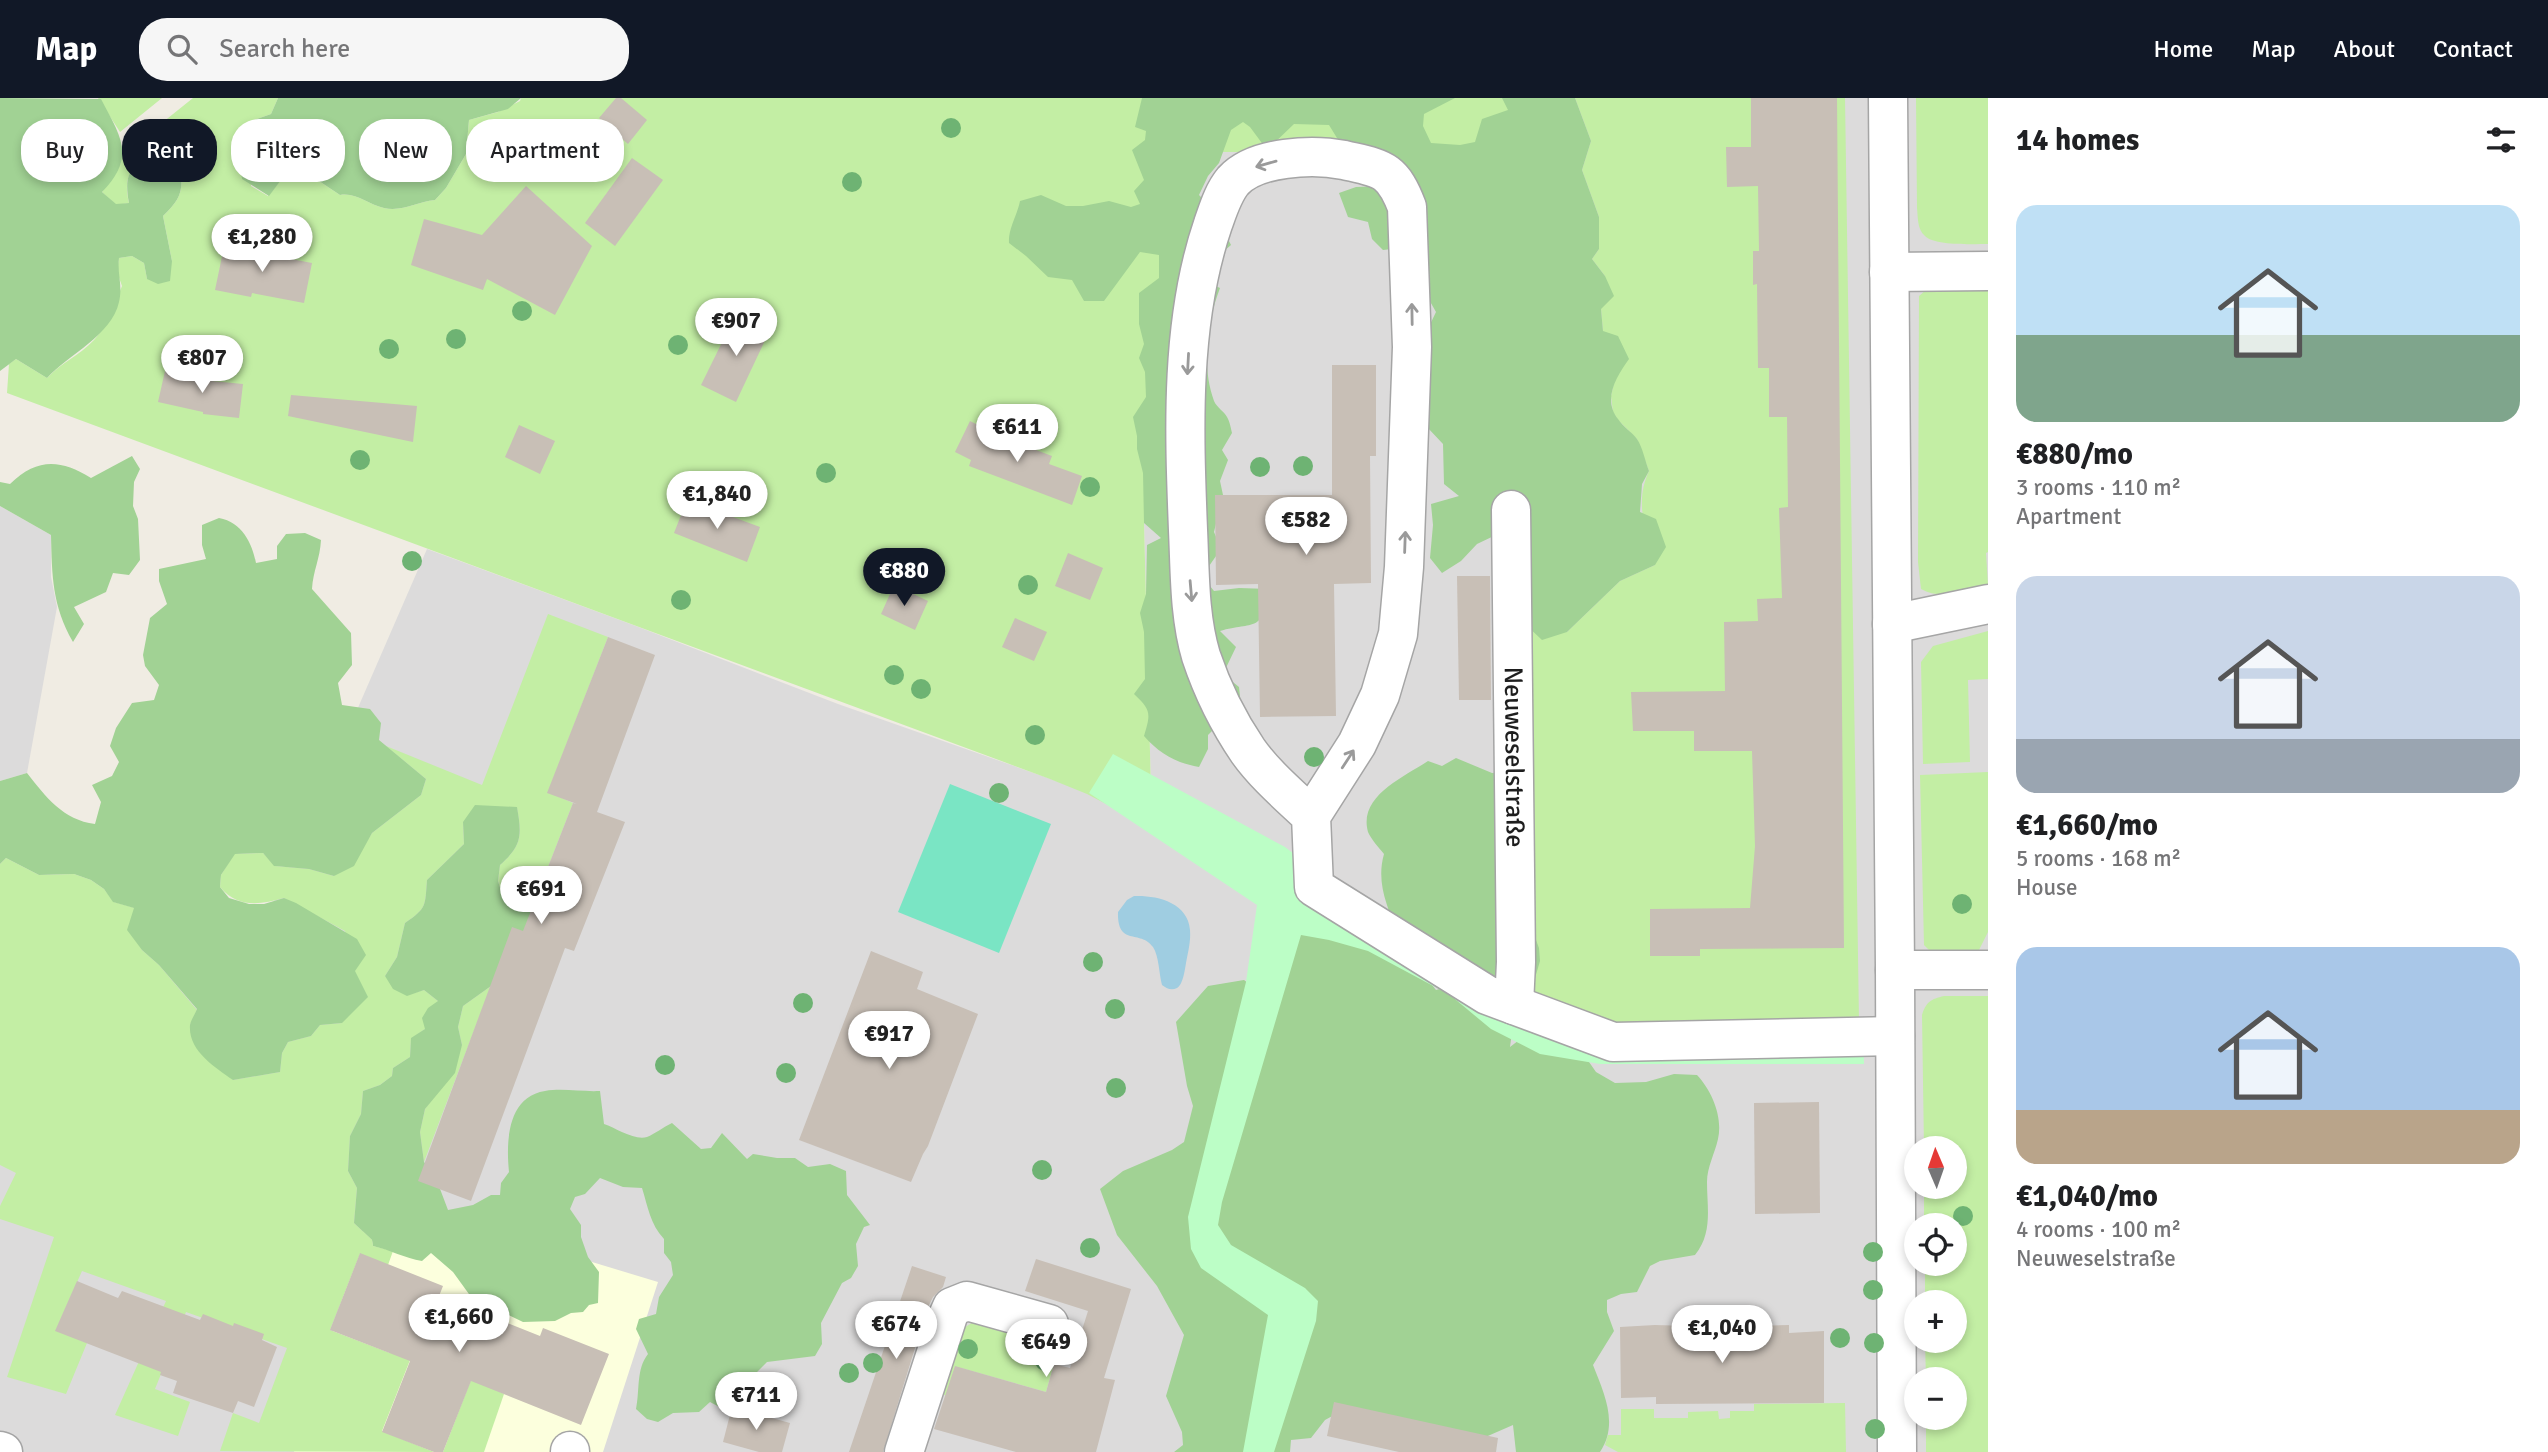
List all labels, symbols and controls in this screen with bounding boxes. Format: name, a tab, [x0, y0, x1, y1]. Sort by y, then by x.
search box	[139, 18, 629, 81]
text: Map	[35, 29, 97, 70]
icon: search	[163, 30, 201, 68]
text: Search here	[219, 33, 350, 65]
text: Home	[2153, 34, 2213, 64]
text: Map	[2251, 34, 2296, 64]
text: About	[2334, 34, 2395, 64]
text: Contact	[2433, 34, 2513, 64]
chip: Buy	[21, 119, 108, 182]
chip: Rent	[122, 119, 217, 182]
chip: Filters	[231, 119, 345, 182]
chip: New	[359, 119, 452, 182]
chip: Apartment	[466, 119, 624, 182]
icon: filters	[2482, 121, 2520, 159]
text: 14 homes	[2016, 122, 2139, 159]
one-way arrow	[1255, 158, 1278, 171]
pin: €1,280	[205, 214, 319, 274]
text: €1,280	[228, 222, 296, 251]
icon: home	[2205, 250, 2331, 376]
pin: €907	[695, 299, 777, 358]
one-way arrow	[1405, 303, 1418, 326]
text: €907	[711, 306, 761, 335]
pin: €807	[161, 336, 243, 395]
text: €807	[177, 343, 227, 372]
one-way arrow	[1182, 352, 1195, 375]
pin: €611	[976, 404, 1058, 464]
text: €611	[992, 412, 1042, 441]
text: €880/mo	[2016, 436, 2133, 473]
pin: €1,840	[660, 472, 774, 531]
text: 3 rooms · 110 m²	[2016, 473, 2181, 502]
text: €1,840	[683, 479, 751, 508]
pin: €582	[1265, 498, 1347, 557]
text: Apartment	[2016, 502, 2121, 531]
text: €582	[1281, 505, 1331, 534]
one-way arrow	[1399, 530, 1412, 553]
pin: €880	[863, 548, 945, 608]
text: €880	[879, 556, 929, 585]
one-way arrow	[1185, 579, 1198, 602]
icon: home	[2205, 621, 2331, 747]
street label: Neuweselstraße	[1497, 666, 1531, 848]
one-way arrow	[1341, 749, 1355, 769]
text: €1,660/mo	[2016, 807, 2158, 844]
text: 5 rooms · 168 m²	[2016, 844, 2181, 873]
pin: €691	[500, 866, 582, 926]
text: House	[2016, 873, 2078, 902]
text: €691	[516, 874, 566, 903]
icon: home	[2205, 992, 2331, 1118]
pin: €917	[848, 1012, 930, 1071]
text: €917	[864, 1019, 914, 1048]
north arrow	[1904, 1136, 1967, 1199]
map controls	[1904, 1136, 1967, 1430]
text: €1,040/mo	[2016, 1178, 2158, 1215]
button: locate	[1904, 1213, 1967, 1276]
text: 4 rooms · 100 m²	[2016, 1215, 2181, 1244]
text: Neuweselstraße	[2016, 1244, 2176, 1273]
button: +	[1904, 1290, 1967, 1353]
pin: €1,660	[402, 1294, 516, 1354]
text: €1,660	[425, 1302, 493, 1331]
pin: €674	[855, 1302, 937, 1361]
pin: €1,040	[1665, 1306, 1779, 1365]
text: €674	[871, 1309, 921, 1338]
text: €1,040	[1688, 1313, 1756, 1342]
pin: €649	[1005, 1320, 1087, 1379]
text: €649	[1021, 1327, 1071, 1356]
button: −	[1904, 1367, 1967, 1430]
pin: €711	[715, 1372, 797, 1432]
text: €711	[731, 1380, 781, 1409]

